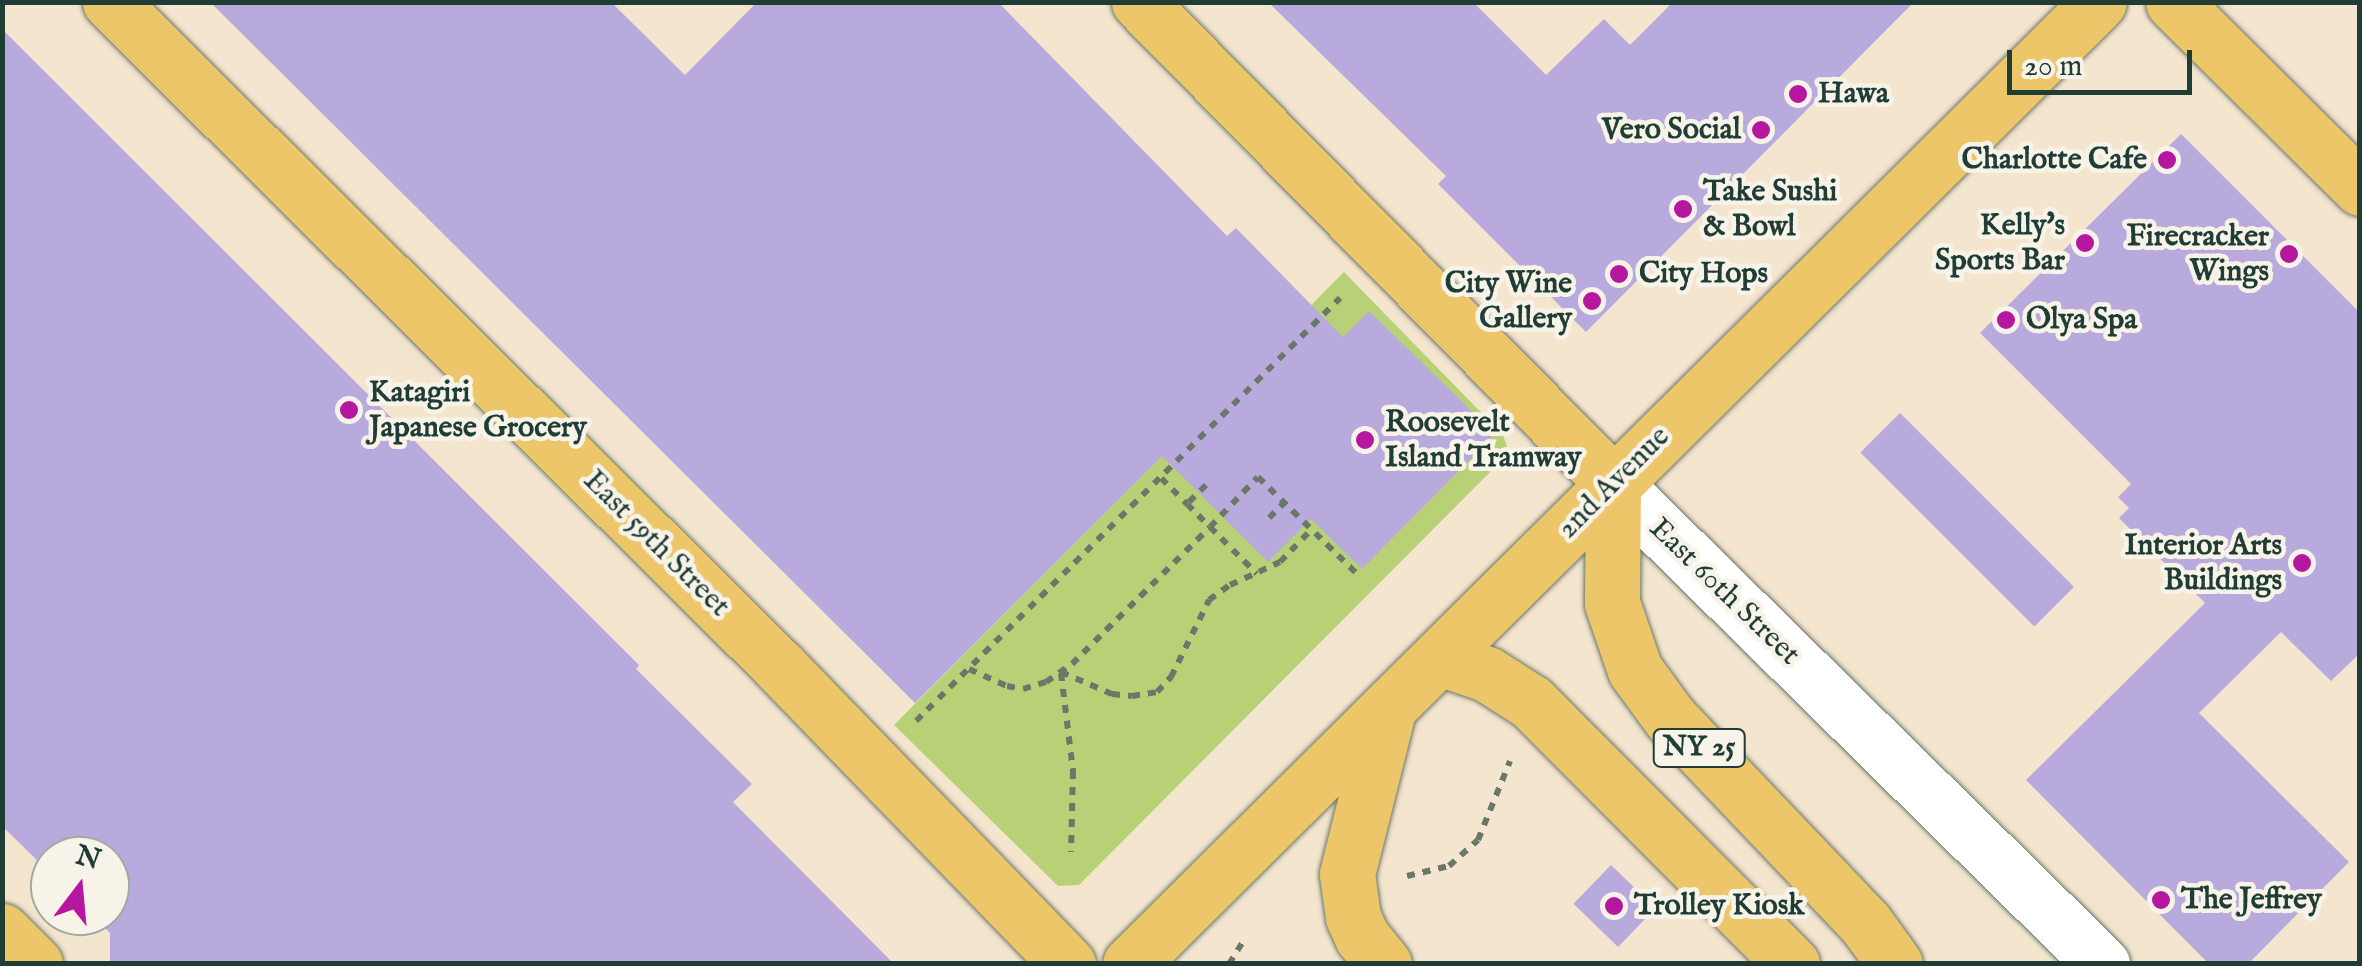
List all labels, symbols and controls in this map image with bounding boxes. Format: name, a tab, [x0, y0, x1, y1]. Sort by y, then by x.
scale bar	[2012, 30, 2197, 92]
text: 20 m	[2024, 48, 2083, 86]
place label: Hawa	[1818, 76, 1889, 112]
marker: Hawa	[1787, 83, 1809, 105]
place label: Vero Social	[1602, 112, 1741, 148]
marker: Vero Social	[1750, 119, 1772, 141]
place label: Charlotte Cafe	[1962, 142, 2147, 178]
marker: Charlotte Cafe	[2156, 149, 2178, 171]
place label: Take Sushi & Bowl	[1703, 174, 1837, 244]
marker: Take Sushi & Bowl	[1672, 198, 1694, 220]
place label: Kelly's Sports Bar	[1935, 208, 2065, 278]
place label: Firecracker Wings	[2127, 219, 2269, 290]
marker: Kelly's Sports Bar	[2074, 232, 2096, 254]
marker: Firecracker Wings	[2278, 243, 2300, 265]
place label: City Hops	[1639, 256, 1768, 292]
marker: City Hops	[1608, 263, 1630, 285]
place label: City Wine Gallery	[1445, 266, 1572, 336]
marker: City Wine Gallery	[1581, 290, 1603, 312]
place label: Olya Spa	[2026, 302, 2137, 338]
marker: Olya Spa	[1995, 309, 2017, 331]
place label: Katagiri Japanese Grocery	[369, 375, 587, 446]
marker: Katagiri Japanese Grocery	[338, 399, 360, 421]
place label: Roosevelt Island Tramway	[1385, 405, 1582, 476]
street label: 2nd Avenue	[1550, 419, 1678, 547]
marker: Roosevelt Island Tramway	[1354, 429, 1376, 451]
street label: East 59th Street	[575, 463, 737, 625]
street label: East 60th Street	[1641, 511, 1807, 673]
place label: Interior Arts Buildings	[2124, 528, 2282, 598]
marker: Interior Arts Buildings	[2291, 552, 2313, 574]
road number: NY 25	[1652, 725, 1746, 771]
north arrow	[30, 836, 130, 936]
text: N	[71, 838, 104, 879]
place label: The Jeffrey	[2181, 882, 2322, 918]
place label: Trolley Kiosk	[1634, 888, 1804, 924]
marker: The Jeffrey	[2150, 889, 2172, 911]
marker: Trolley Kiosk	[1603, 895, 1625, 917]

